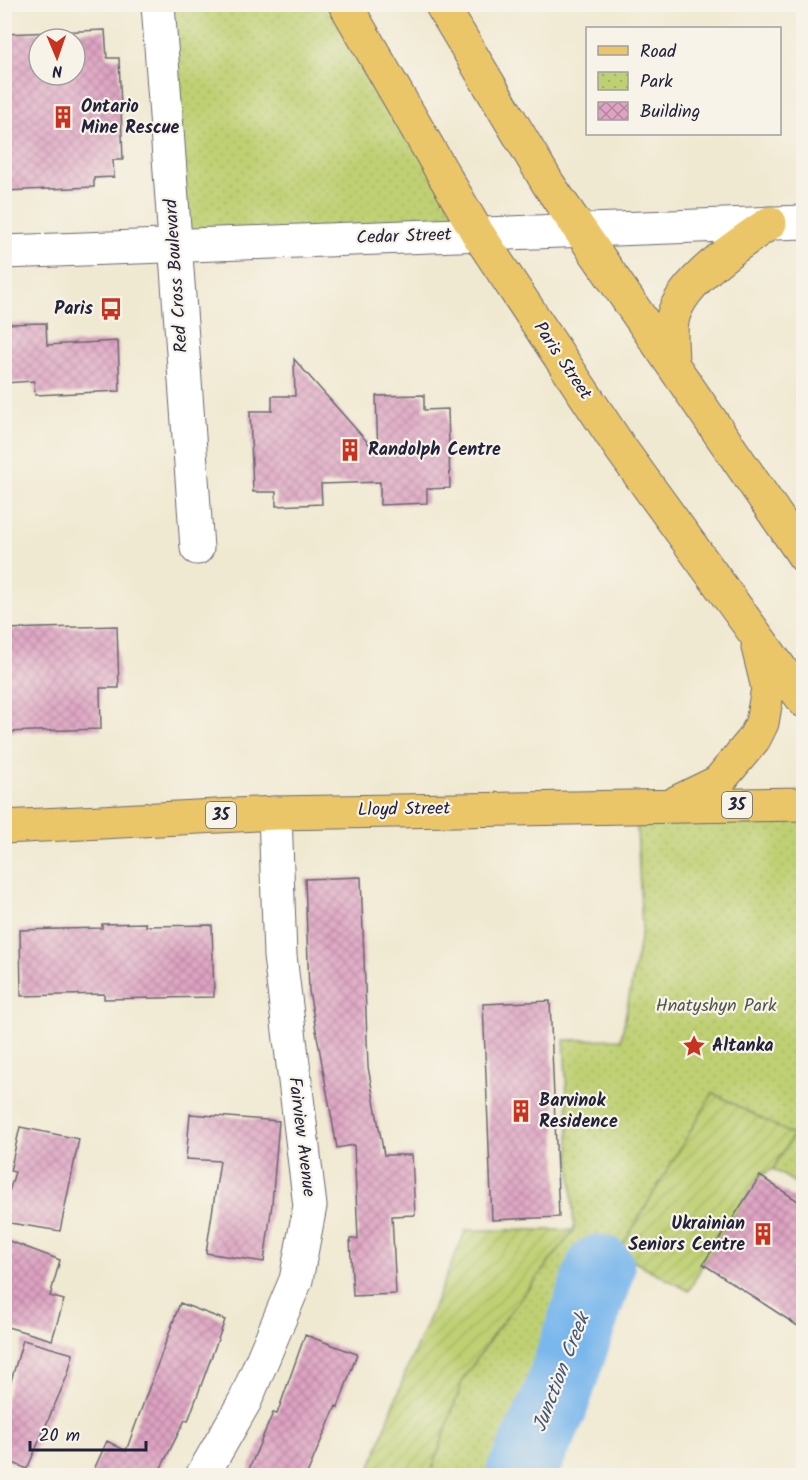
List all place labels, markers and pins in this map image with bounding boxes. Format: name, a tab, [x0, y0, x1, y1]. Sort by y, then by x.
place label: Ontario Mine Rescue	[81, 93, 180, 143]
building icon: Ontario Mine Rescue	[50, 104, 76, 130]
place label: Paris	[54, 295, 94, 324]
bus stop icon: Paris	[98, 296, 124, 322]
place label: Randolph Centre	[368, 436, 501, 465]
building icon: Randolph Centre	[337, 437, 363, 463]
place label: Altanka	[712, 1032, 773, 1061]
place icon: Altanka	[681, 1033, 707, 1059]
place label: Barvinok Residence	[539, 1087, 618, 1137]
building icon: Barvinok Residence	[508, 1098, 534, 1124]
place label: Ukrainian Seniors Centre	[628, 1210, 745, 1260]
building icon: Ukrainian Seniors Centre	[750, 1221, 776, 1247]

